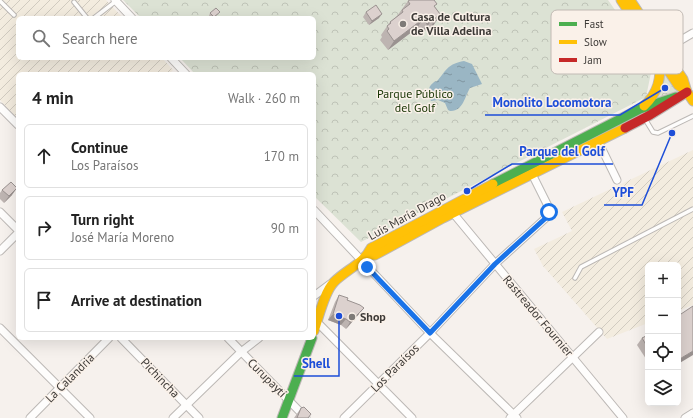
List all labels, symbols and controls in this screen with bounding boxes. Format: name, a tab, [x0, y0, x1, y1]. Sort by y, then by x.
place label: Casa de Cultura de Villa Adelina	[411, 9, 491, 38]
legend	[551, 10, 683, 74]
search box	[16, 16, 316, 60]
text: Fast	[584, 17, 604, 31]
marker: Casa de Cultura de Villa Adelina	[398, 19, 408, 29]
icon: search	[30, 27, 52, 49]
text: Search here	[62, 29, 138, 48]
text: Slow	[584, 35, 607, 49]
text: Jam	[583, 53, 602, 67]
park label: Parque Público del Golf	[377, 86, 453, 115]
text: 4 min	[32, 87, 73, 109]
text: Walk · 260 m	[228, 90, 300, 107]
callout: Monolito Locomotora	[485, 90, 620, 115]
text: Monolito Locomotora	[492, 94, 612, 111]
text: Continue	[71, 138, 128, 157]
callout: Parque del Golf	[512, 139, 613, 164]
text: Parque del Golf	[519, 143, 606, 160]
icon: ahead	[33, 145, 55, 167]
text: 170 m	[264, 148, 299, 165]
text: Los Paraísos	[71, 157, 138, 174]
callout: YPF	[604, 180, 642, 205]
text: YPF	[611, 184, 634, 201]
street label: Luis María Drago	[365, 188, 448, 243]
route start	[540, 203, 558, 221]
text: Turn right	[71, 210, 134, 229]
icon: right	[33, 217, 55, 239]
text: 90 m	[271, 220, 299, 237]
text: José María Moreno	[71, 229, 174, 246]
route end	[358, 258, 376, 276]
map controls	[645, 262, 681, 406]
button: +	[645, 262, 681, 298]
street label: Rastreador Fournier	[500, 272, 577, 359]
icon: arrive	[33, 289, 55, 311]
text: Arrive at destination	[71, 291, 202, 310]
button: −	[645, 298, 681, 334]
place label: Shop	[360, 309, 386, 324]
marker: Shop	[347, 312, 357, 322]
button: locate	[645, 334, 681, 370]
street label: Los Paraísos	[367, 340, 422, 395]
street label: La Calandria	[42, 350, 97, 405]
callout: Shell	[294, 351, 339, 376]
street label: Pichincha	[138, 355, 183, 401]
street label: Curupaytí	[245, 355, 290, 400]
text: Shell	[302, 355, 330, 372]
button: layers	[645, 370, 681, 406]

